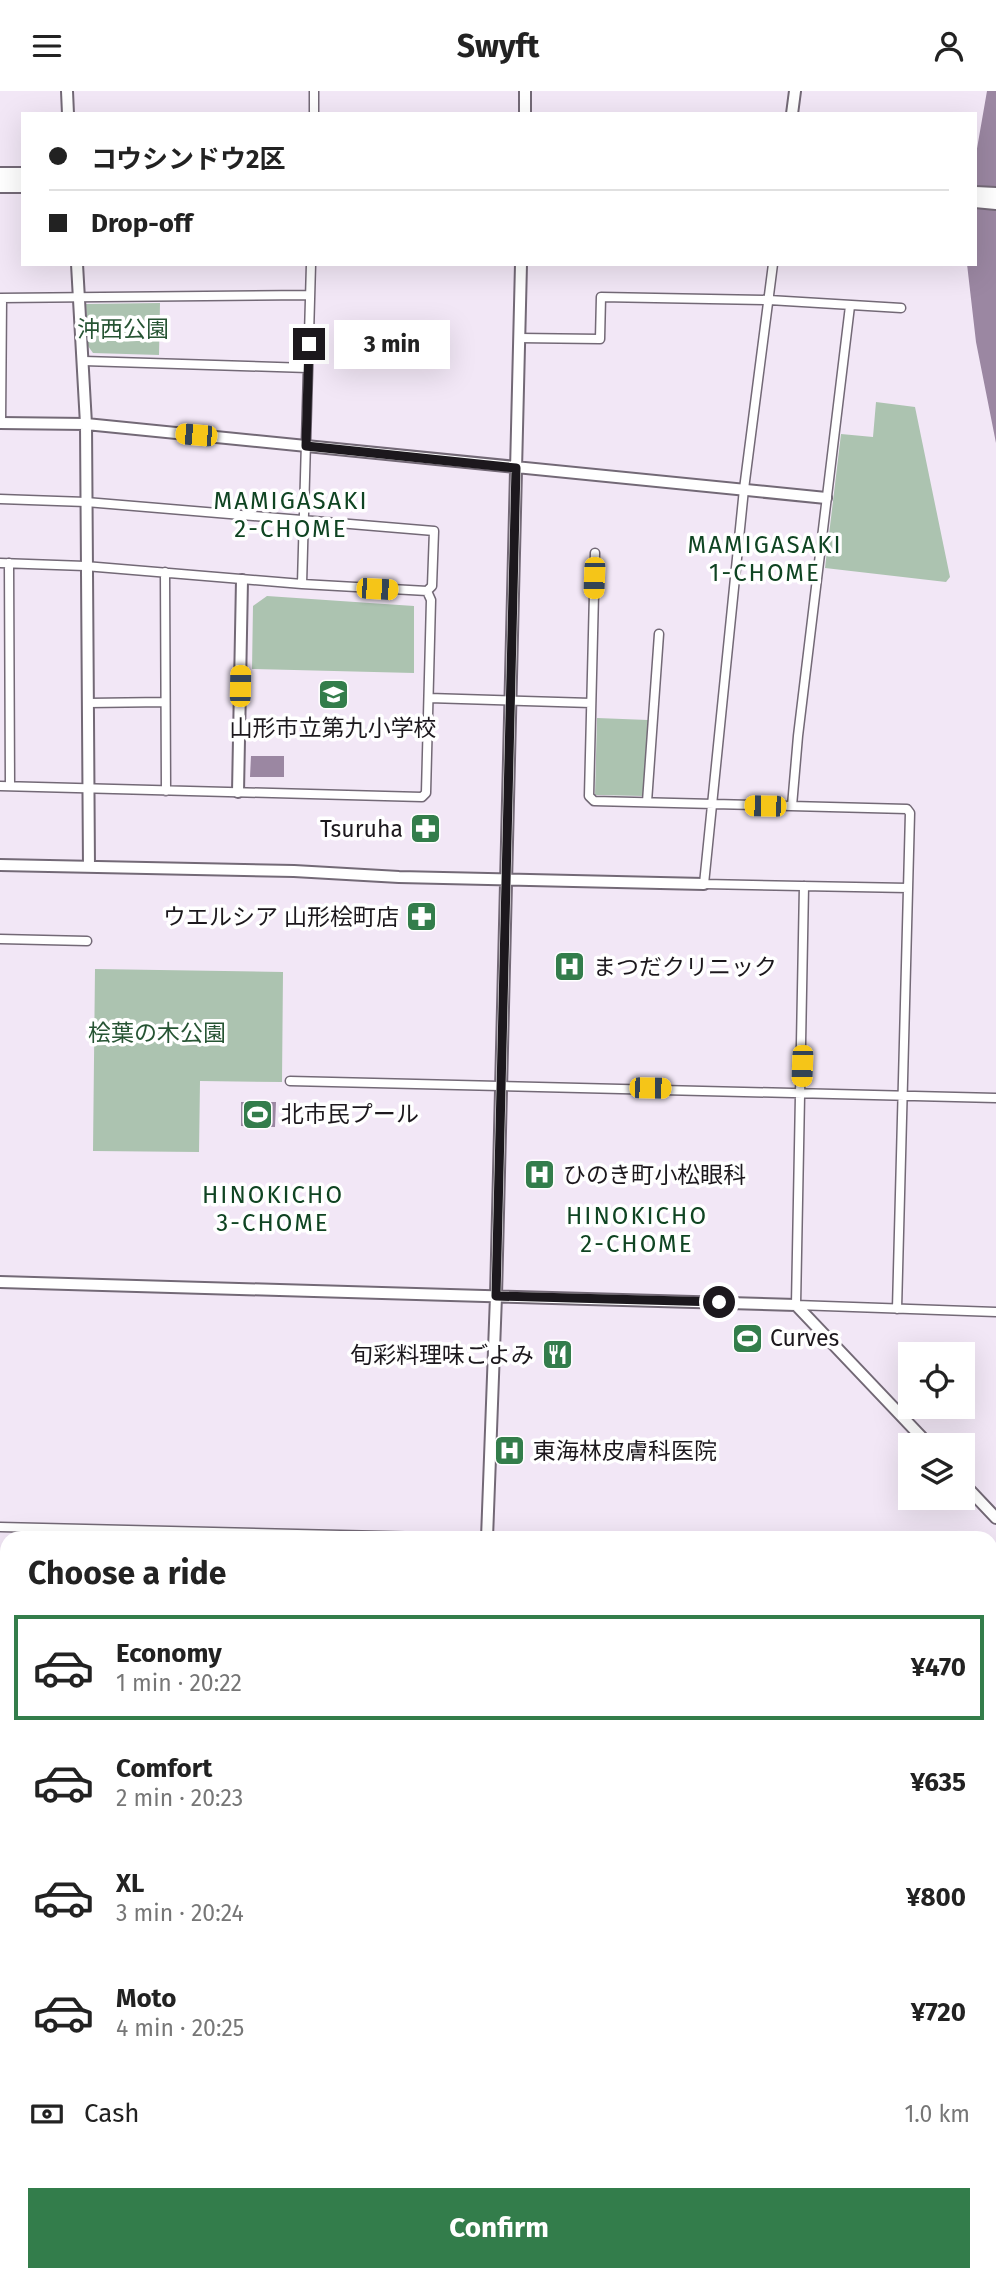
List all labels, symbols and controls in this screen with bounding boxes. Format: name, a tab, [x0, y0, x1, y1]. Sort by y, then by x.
icon: menu	[28, 27, 66, 65]
text: Swyft	[457, 27, 539, 65]
icon: person	[930, 27, 968, 65]
text: コウシンドウ2区	[91, 144, 285, 175]
text: Drop-off	[91, 208, 193, 239]
park label: 沖西公園	[77, 315, 169, 343]
callout: 3 min	[334, 320, 449, 369]
route end	[293, 328, 325, 360]
text: 3 min	[364, 330, 420, 358]
car	[175, 423, 218, 447]
district label: MAMIGASAKI 2-CHOME	[214, 487, 369, 543]
district label: MAMIGASAKI 1-CHOME	[688, 531, 843, 587]
car	[583, 557, 606, 599]
car	[356, 577, 399, 601]
car	[230, 665, 251, 707]
school or university icon: 山形市立第九小学校	[316, 677, 350, 711]
place label: 山形市立第九小学校	[230, 714, 437, 742]
car	[744, 795, 787, 817]
pharmacy icon: Tsuruha	[409, 812, 443, 846]
place label: Tsuruha	[320, 815, 403, 843]
pharmacy icon: ウエルシア 山形桧町店	[405, 900, 439, 934]
place label: ウエルシア 山形桧町店	[163, 903, 399, 931]
hospital icon: まつだクリニック	[553, 950, 587, 984]
place label: まつだクリニック	[593, 953, 777, 981]
park label: 桧葉の木公園	[88, 1019, 226, 1047]
car	[791, 1045, 814, 1087]
car	[629, 1077, 672, 1099]
sports icon: 北市民プール	[241, 1097, 275, 1131]
place label: 北市民プール	[281, 1100, 419, 1128]
hospital icon: ひのき町小松眼科	[523, 1158, 557, 1192]
place label: ひのき町小松眼科	[563, 1161, 746, 1189]
district label: HINOKICHO 3-CHOME	[202, 1181, 344, 1237]
district label: HINOKICHO 2-CHOME	[566, 1202, 708, 1258]
route start	[703, 1286, 735, 1318]
sports icon: Curves	[730, 1321, 764, 1355]
place label: Curves	[770, 1324, 839, 1352]
restaurant icon: 旬彩料理味ごよみ	[540, 1338, 574, 1372]
place label: 旬彩料理味ごよみ	[350, 1341, 534, 1369]
map controls	[898, 1342, 975, 1510]
button: locate	[898, 1342, 975, 1419]
button: layers	[898, 1433, 975, 1510]
hospital icon: 東海林皮膚科医院	[493, 1434, 527, 1468]
place label: 東海林皮膚科医院	[533, 1437, 717, 1465]
text: Choose a ride	[28, 1554, 226, 1592]
icon: car	[32, 1636, 95, 1699]
text: Economy	[116, 1638, 222, 1669]
text: ¥470	[911, 1652, 966, 1683]
text: 1 min · 20:22	[116, 1669, 242, 1697]
icon: car	[32, 1751, 95, 1814]
text: Comfort	[116, 1753, 212, 1784]
text: ¥635	[910, 1767, 966, 1798]
text: 2 min · 20:23	[116, 1784, 243, 1812]
icon: car	[32, 1866, 95, 1929]
text: XL	[116, 1868, 144, 1899]
text: ¥800	[906, 1882, 966, 1913]
text: 3 min · 20:24	[116, 1899, 244, 1927]
icon: car	[32, 1981, 95, 2044]
text: Moto	[116, 1983, 176, 2014]
text: ¥720	[911, 1997, 966, 2028]
text: 4 min · 20:25	[116, 2014, 244, 2042]
icon: cash	[28, 2095, 66, 2133]
text: Cash	[84, 2098, 140, 2129]
text: 1.0 km	[904, 2100, 970, 2128]
button: Confirm	[28, 2188, 970, 2268]

